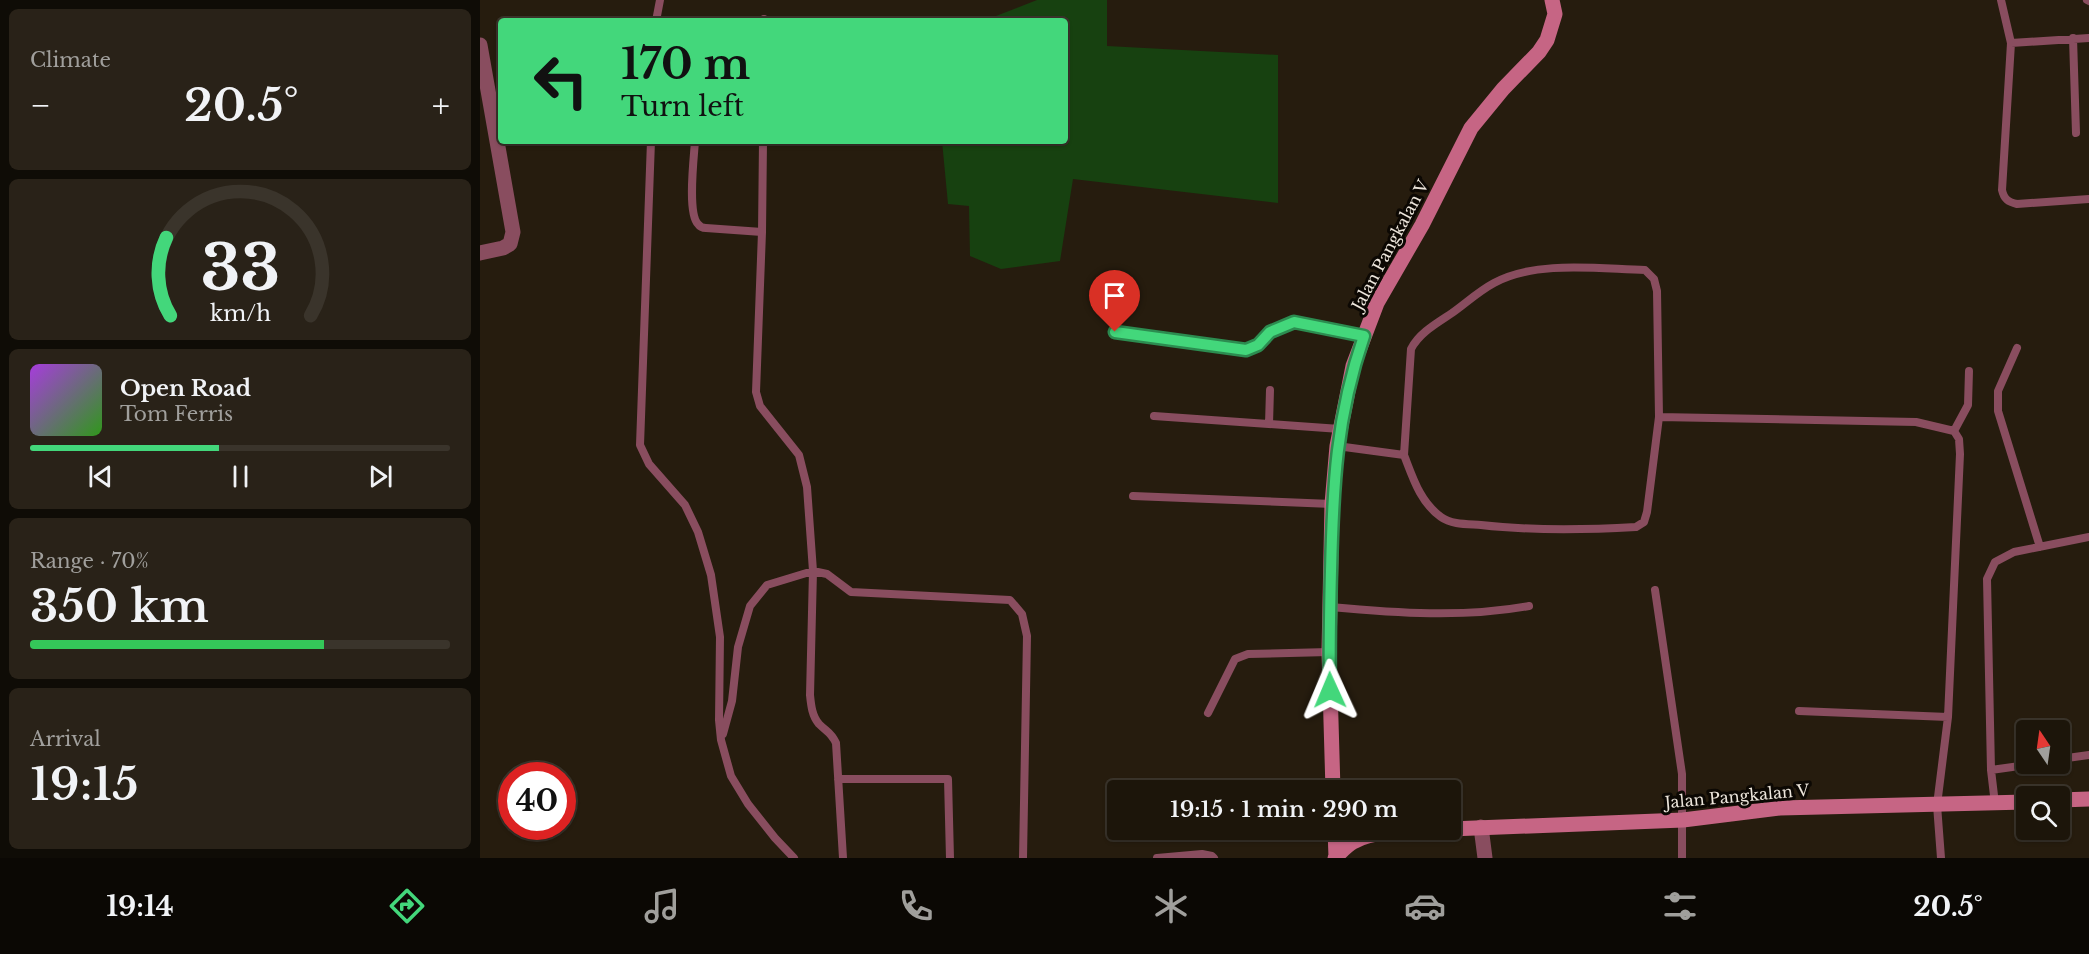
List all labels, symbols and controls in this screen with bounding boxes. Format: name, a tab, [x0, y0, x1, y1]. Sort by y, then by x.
text: 170 m	[621, 38, 750, 90]
icon: left	[522, 42, 600, 120]
text: Climate	[30, 48, 111, 72]
text: 20.5°	[184, 77, 299, 133]
text: −	[30, 85, 51, 126]
text: +	[432, 85, 450, 126]
text: Turn left	[621, 90, 744, 123]
street label: Jalan Pangkalan V	[1346, 176, 1433, 315]
text: 33	[200, 229, 280, 307]
pin	[1089, 270, 1140, 332]
icon: arrive	[1098, 279, 1131, 312]
text: km/h	[210, 301, 271, 328]
text: Open Road	[120, 375, 251, 402]
text: Tom Ferris	[120, 402, 233, 426]
icon: previous	[84, 460, 117, 493]
icon: pause	[224, 460, 257, 493]
icon: next	[364, 460, 397, 493]
text: Range · 70%	[30, 549, 149, 573]
text: 350 km	[30, 578, 209, 634]
position arrow	[1298, 658, 1362, 722]
north arrow	[2016, 720, 2070, 774]
map controls	[2016, 720, 2070, 840]
text: Arrival	[30, 727, 101, 751]
text: 19:15	[30, 756, 139, 812]
speed limit sign: 40	[498, 762, 576, 840]
street label: Jalan Pangkalan V	[1662, 780, 1810, 812]
button: search	[2016, 786, 2070, 840]
text: 19:15 · 1 min · 290 m	[1170, 796, 1398, 823]
icon: directions	[386, 885, 428, 927]
icon: music	[641, 885, 683, 927]
icon: phone	[895, 885, 937, 927]
icon: climate	[1150, 885, 1192, 927]
icon: car	[1404, 885, 1446, 927]
icon: filters	[1659, 885, 1701, 927]
text: 19:14	[106, 890, 174, 923]
text: 20.5°	[1913, 890, 1983, 923]

